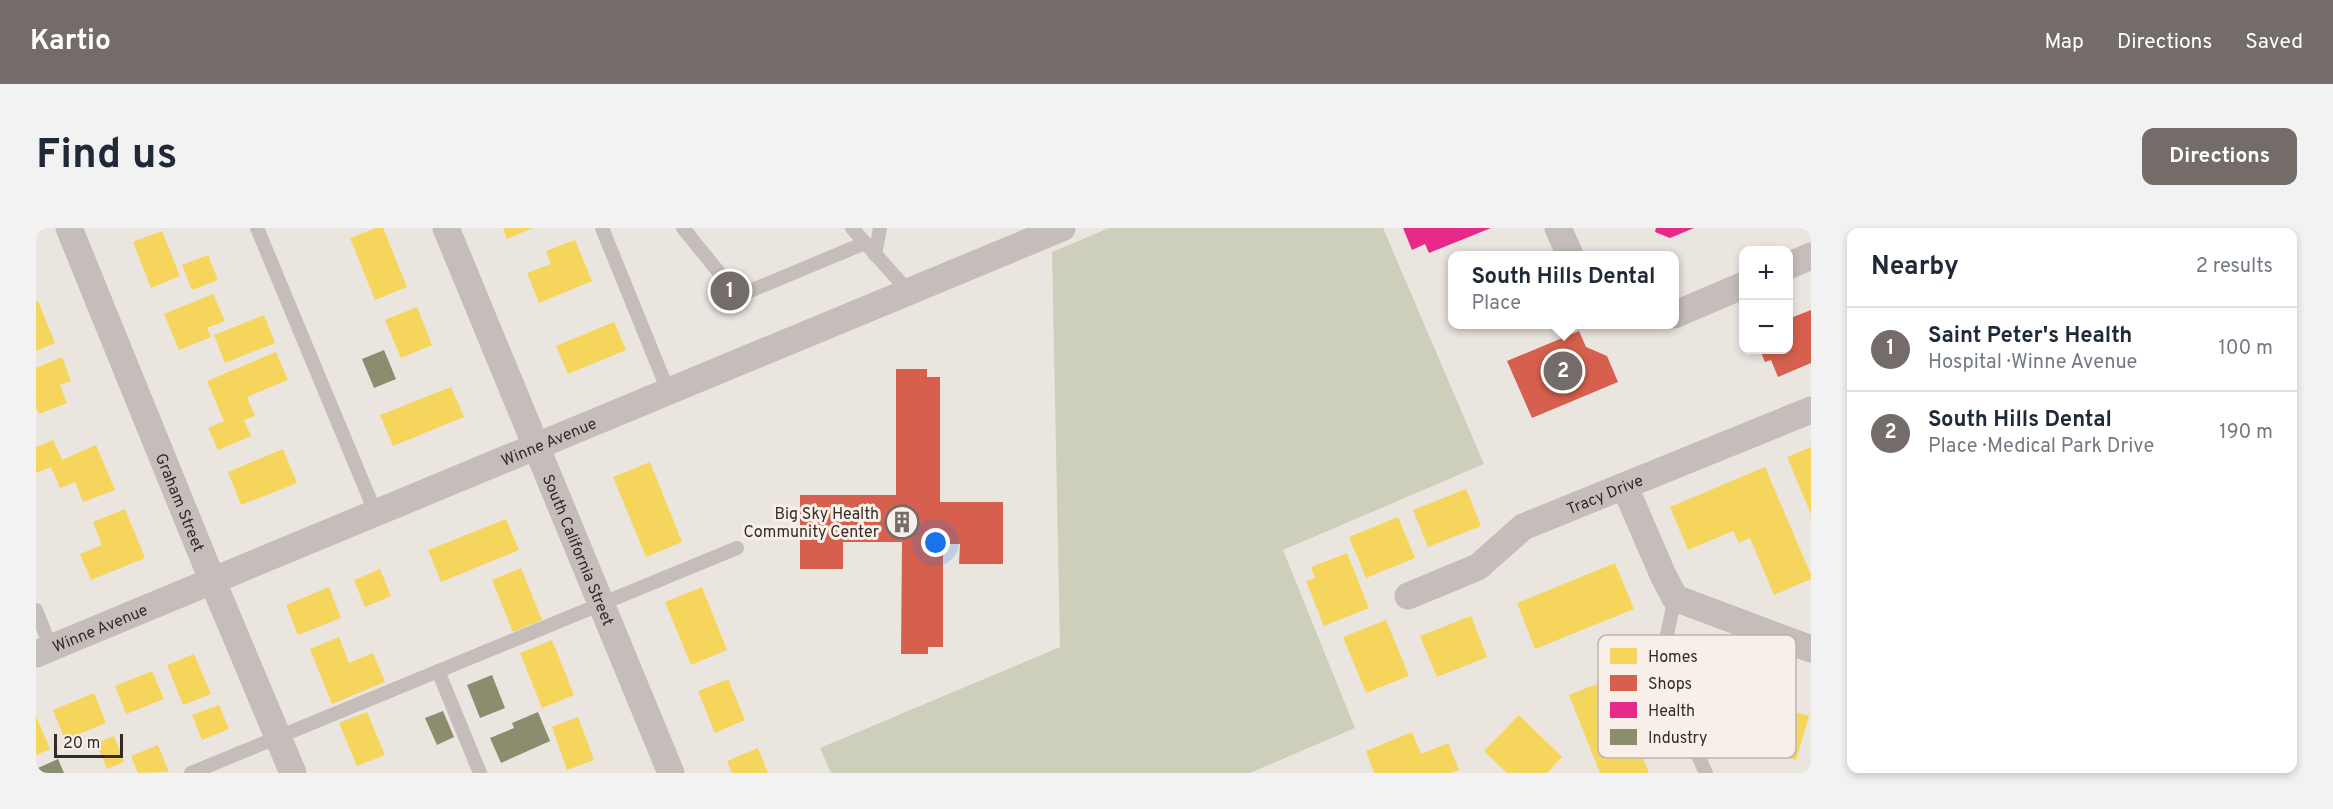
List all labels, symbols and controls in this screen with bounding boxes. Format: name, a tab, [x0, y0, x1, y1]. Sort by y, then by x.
text: Kartio	[30, 24, 111, 60]
text: Map	[2044, 29, 2084, 56]
text: Directions	[2117, 29, 2212, 56]
text: Saved	[2245, 29, 2303, 56]
button: Directions	[2142, 128, 2297, 185]
text: Find us	[36, 130, 177, 183]
map controls	[1739, 246, 1793, 354]
button: +	[1739, 246, 1793, 300]
popup	[1448, 251, 1679, 329]
text: Nearby	[1871, 251, 1959, 284]
text: 2 results	[2196, 254, 2273, 280]
text: South Hills Dental	[1471, 264, 1656, 291]
pin: 1	[710, 268, 750, 314]
text: Place	[1471, 291, 1521, 317]
button: −	[1739, 300, 1793, 354]
text: Saint Peter's Health	[1928, 323, 2132, 350]
text: 1	[1887, 336, 1895, 362]
text: 100 m	[2218, 336, 2273, 362]
pin: 2	[1544, 348, 1582, 394]
text: Hospital · Winne Avenue	[1928, 350, 2137, 376]
text: South Hills Dental	[1928, 407, 2112, 434]
street label: Winne Avenue	[499, 414, 600, 472]
text: 2	[1884, 420, 1897, 446]
text: 190 m	[2219, 420, 2273, 446]
text: Place · Medical Park Drive	[1928, 434, 2154, 460]
street label: Graham Street	[150, 451, 208, 555]
street label: Tracy Drive	[1564, 471, 1647, 520]
street label: South California Street	[537, 472, 617, 629]
building icon: Big Sky Health Community Center	[884, 504, 920, 540]
place label: Big Sky Health Community Center	[743, 505, 879, 543]
your location	[921, 528, 950, 557]
street label: Winne Avenue	[50, 601, 151, 658]
legend	[1598, 635, 1796, 758]
text: Homes	[1648, 648, 1698, 668]
text: Shops	[1648, 675, 1692, 695]
text: Health	[1648, 702, 1695, 722]
text: Industry	[1648, 729, 1707, 749]
scale bar	[54, 731, 123, 758]
text: 20 m	[63, 734, 100, 754]

